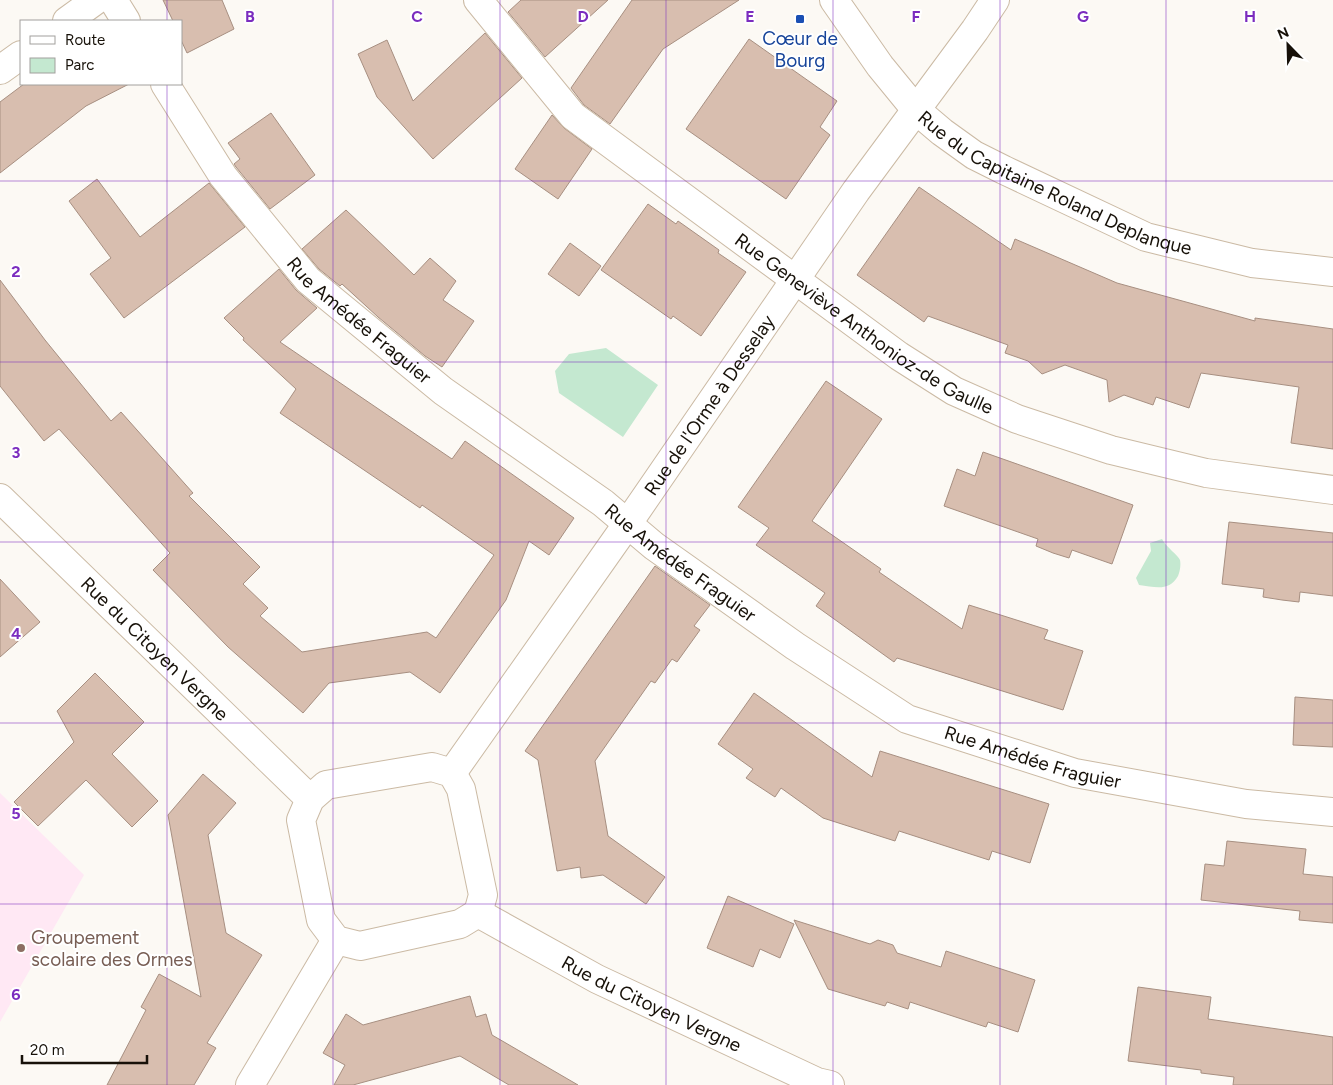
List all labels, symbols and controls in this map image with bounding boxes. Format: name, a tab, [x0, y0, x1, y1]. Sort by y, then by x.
text: B	[245, 7, 255, 26]
text: C	[411, 7, 423, 26]
text: D	[577, 7, 589, 26]
text: E	[745, 7, 755, 26]
text: F	[912, 7, 921, 26]
text: G	[1077, 7, 1089, 26]
text: H	[1244, 7, 1256, 26]
marker: Cœur de Bourg	[794, 13, 806, 25]
legend	[20, 20, 182, 85]
north arrow	[1263, 20, 1313, 70]
text: N	[1275, 24, 1291, 43]
place label: Cœur de Bourg	[762, 27, 838, 72]
text: Route	[65, 31, 105, 49]
text: Parc	[65, 56, 94, 74]
street label: Rue du Capitaine Roland Deplanque	[913, 105, 1194, 259]
street label: Rue Geneviève Anthonioz-de Gaulle	[731, 228, 997, 419]
street label: Rue Amédée Fraguier	[282, 252, 437, 389]
text: 2	[11, 262, 21, 281]
street label: Rue de l'Orme à Desselay	[639, 310, 779, 500]
text: 3	[12, 443, 21, 462]
street label: Rue Amédée Fraguier	[600, 498, 761, 627]
street label: Rue du Citoyen Vergne	[76, 572, 234, 725]
text: 4	[11, 624, 21, 643]
street label: Rue Amédée Fraguier	[942, 720, 1123, 793]
text: 5	[11, 804, 21, 823]
place label: Groupement scolaire des Ormes	[31, 926, 193, 971]
marker: Groupement scolaire des Ormes	[15, 942, 27, 954]
street label: Rue du Citoyen Vergne	[558, 950, 745, 1057]
text: 6	[11, 985, 21, 1004]
scale bar	[22, 1032, 148, 1064]
text: 20 m	[30, 1041, 64, 1059]

